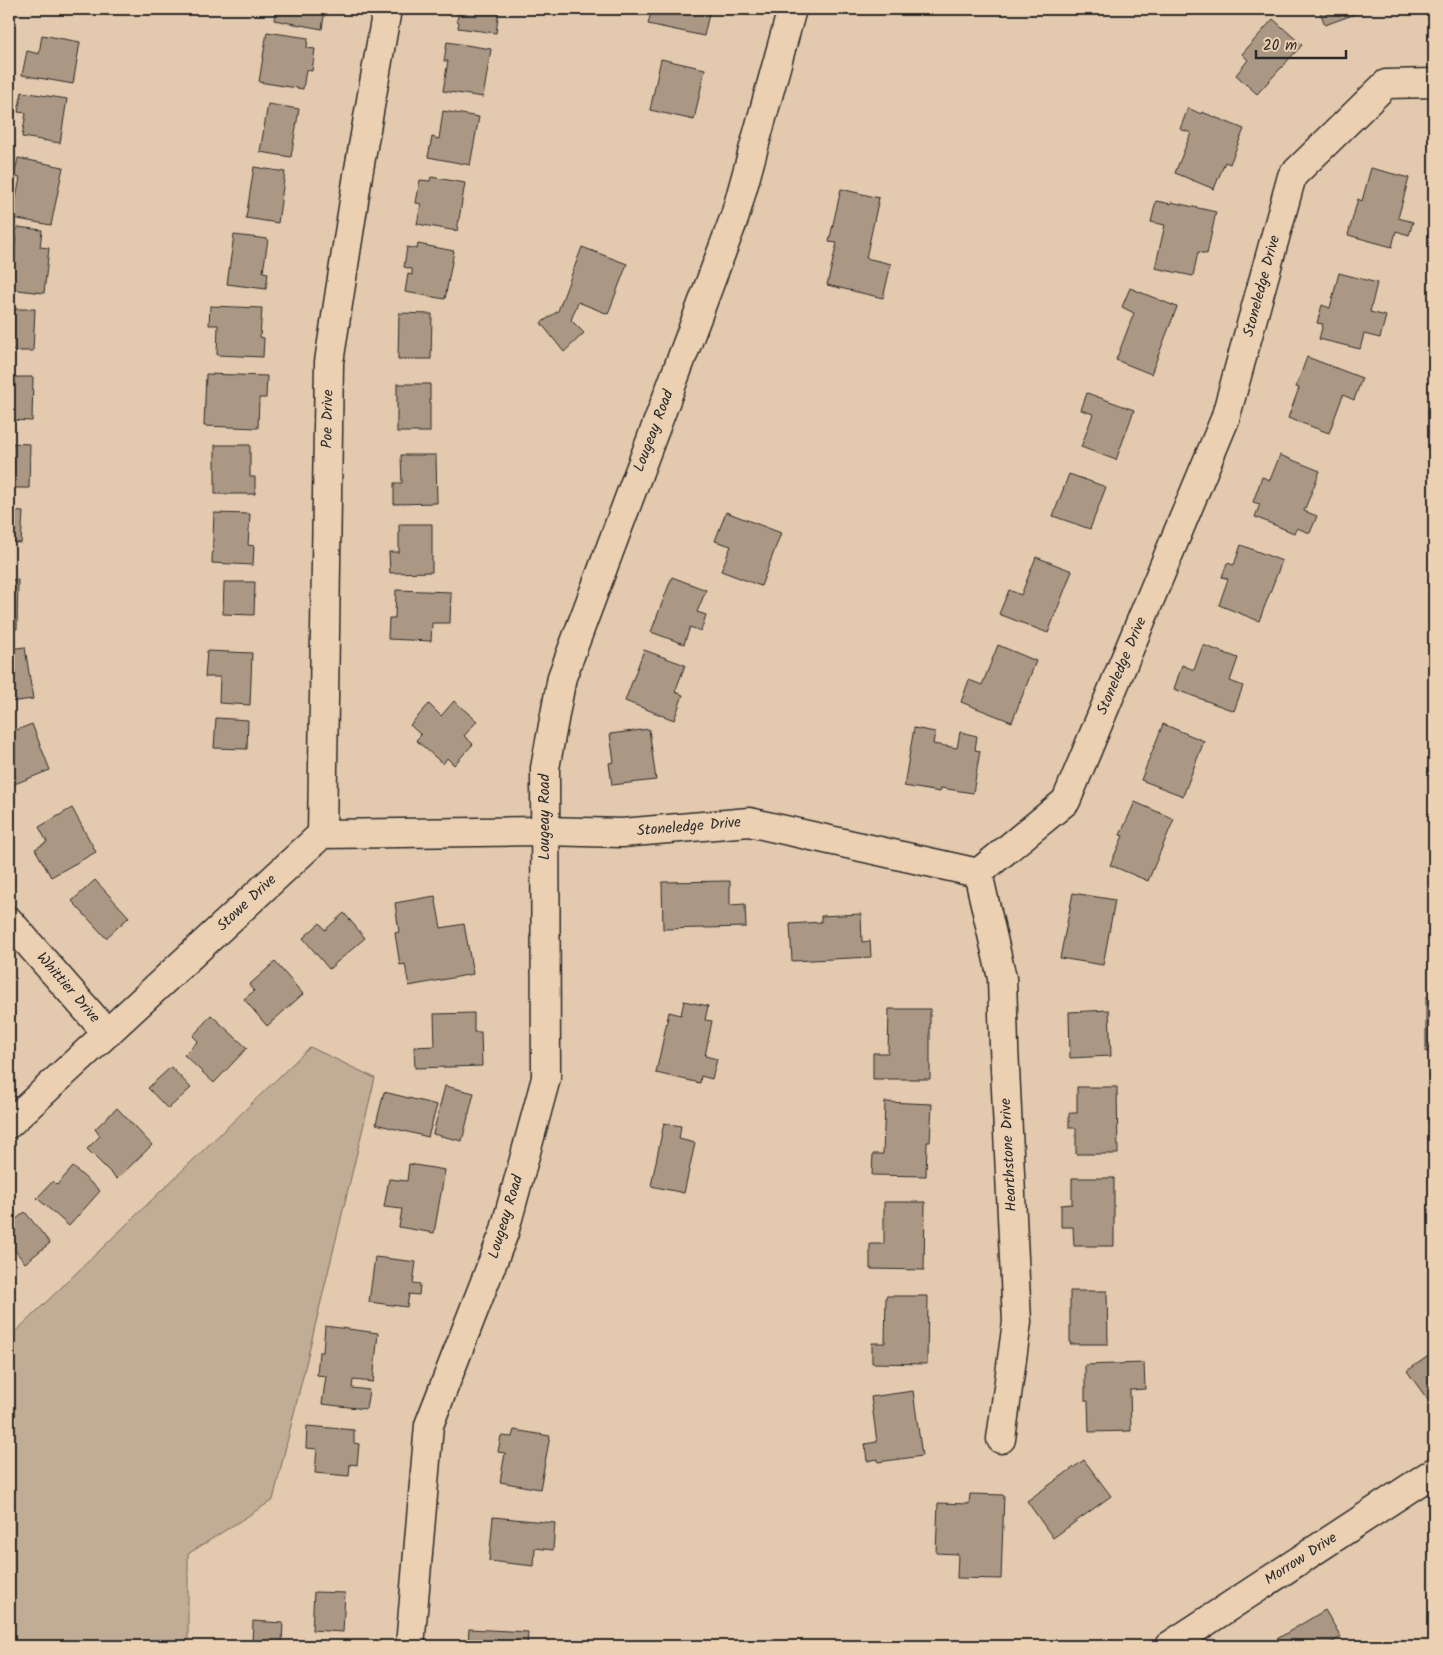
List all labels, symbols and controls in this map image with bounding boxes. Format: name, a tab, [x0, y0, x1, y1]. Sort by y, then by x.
scale bar	[1256, 28, 1346, 60]
text: 20 m	[1263, 34, 1297, 58]
street label: Stoneledge Drive	[1237, 232, 1287, 340]
street label: Lougeay Road	[627, 386, 681, 476]
street label: Poe Drive	[315, 389, 341, 449]
street label: Stoneledge Drive	[1091, 613, 1154, 719]
street label: Lougeay Road	[533, 773, 557, 860]
street label: Stoneledge Drive	[636, 810, 742, 844]
street label: Stowe Drive	[211, 869, 283, 937]
street label: Whittier Drive	[30, 947, 106, 1029]
street label: Hearthstone Drive	[994, 1097, 1024, 1212]
street label: Lougeay Road	[482, 1172, 530, 1262]
street label: Morrow Drive	[1260, 1526, 1342, 1592]

